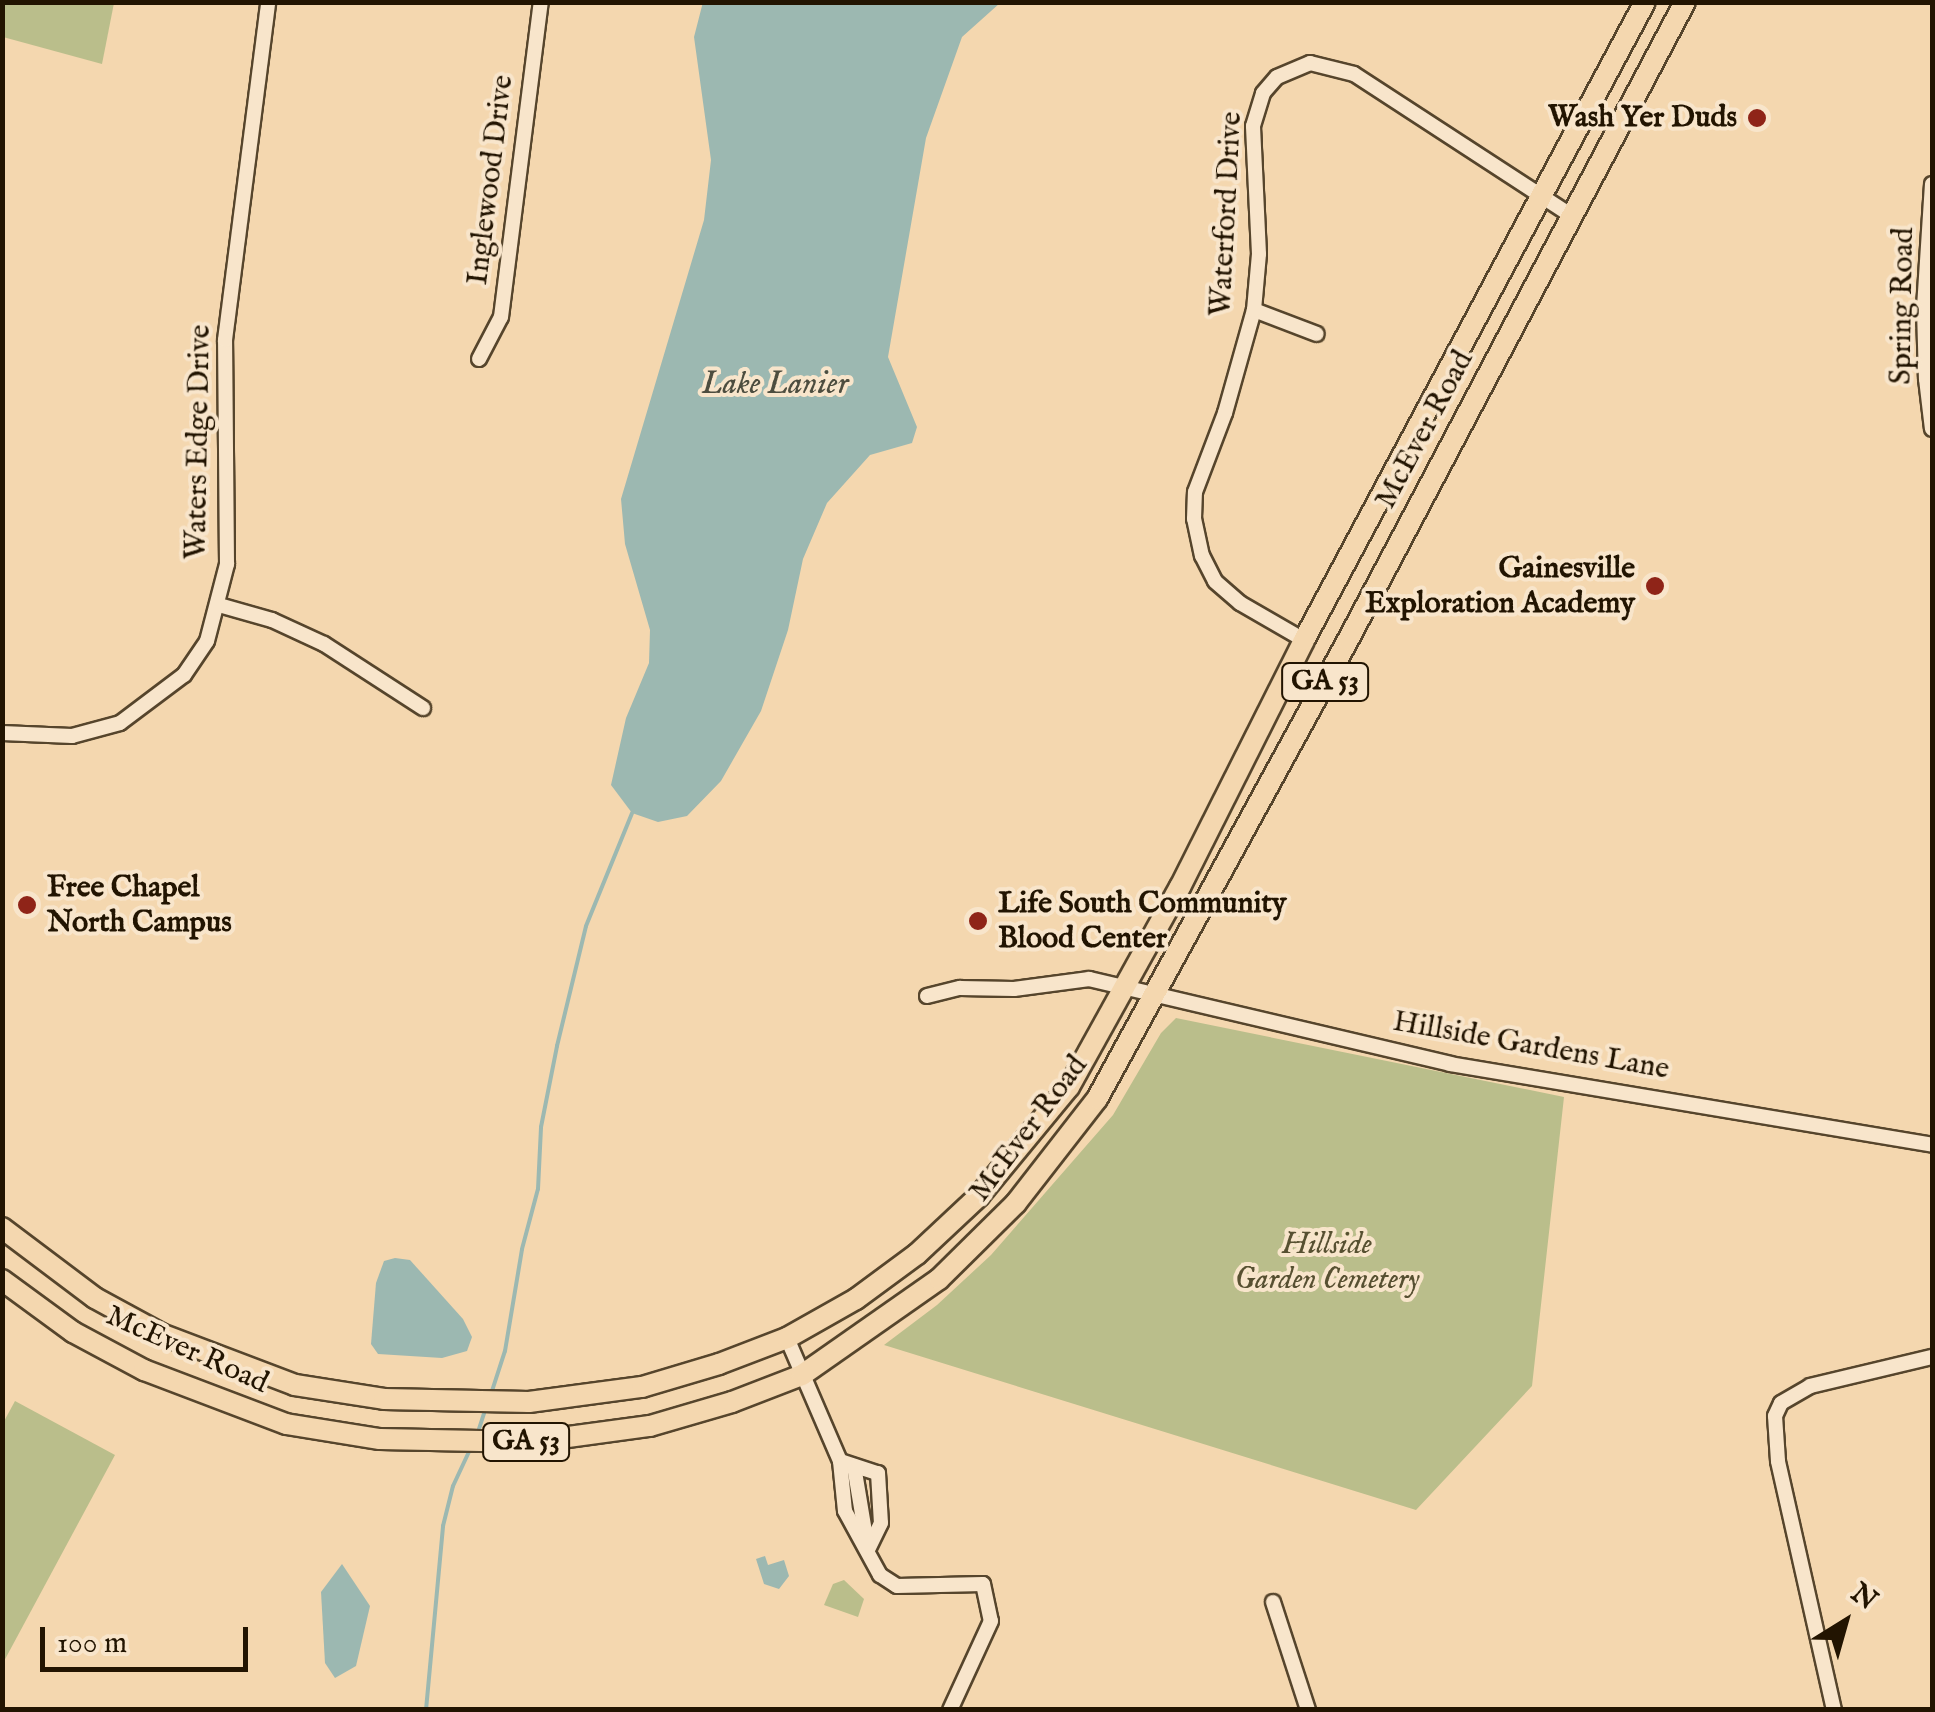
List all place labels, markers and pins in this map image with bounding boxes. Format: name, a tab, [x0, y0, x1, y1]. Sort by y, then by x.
place label: Wash Yer Duds	[1548, 100, 1737, 136]
marker: Wash Yer Duds	[1746, 107, 1768, 129]
place label: Gainesville Exploration Academy	[1365, 551, 1635, 622]
marker: Gainesville Exploration Academy	[1644, 575, 1666, 597]
place label: Free Chapel North Campus	[47, 870, 232, 940]
place label: Life South Community Blood Center	[998, 886, 1287, 956]
marker: Free Chapel North Campus	[16, 894, 38, 916]
marker: Life South Community Blood Center	[967, 910, 989, 932]

